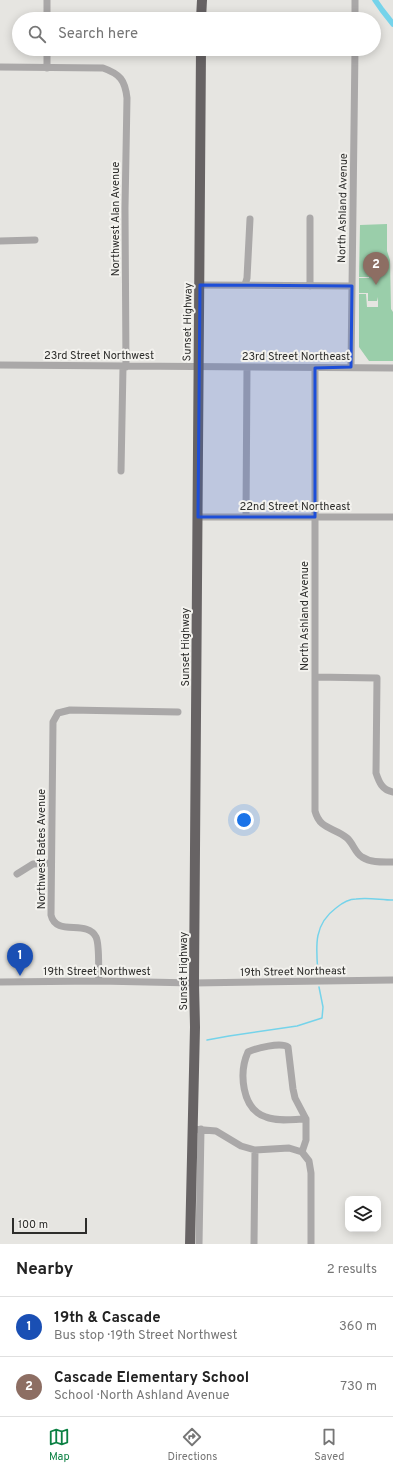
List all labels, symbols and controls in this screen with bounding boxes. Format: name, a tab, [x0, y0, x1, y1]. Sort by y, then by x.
search box	[12, 12, 381, 56]
icon: search	[26, 23, 48, 45]
text: Search here	[58, 25, 138, 44]
street label: North Ashland Avenue	[335, 153, 351, 263]
street label: Northwest Alan Avenue	[109, 162, 123, 276]
pin: 2	[363, 252, 389, 285]
street label: Sunset Highway	[180, 282, 196, 362]
street label: 23rd Street Northwest	[44, 349, 154, 363]
street label: 23rd Street Northeast	[242, 350, 350, 364]
street label: 22nd Street Northeast	[240, 500, 350, 514]
street label: North Ashland Avenue	[298, 561, 312, 671]
street label: Sunset Highway	[179, 607, 193, 686]
street label: Northwest Bates Avenue	[35, 789, 49, 909]
your location	[234, 810, 254, 830]
street label: Sunset Highway	[177, 931, 191, 1010]
pin: 1	[7, 943, 33, 976]
street label: 19th Street Northeast	[240, 964, 346, 980]
street label: 19th Street Northwest	[43, 965, 151, 979]
map controls	[345, 1196, 381, 1232]
button: layers	[345, 1196, 381, 1232]
scale bar	[12, 1216, 87, 1235]
text: 100 m	[18, 1218, 48, 1232]
text: Nearby	[16, 1259, 73, 1281]
text: 2 results	[327, 1262, 377, 1278]
text: 19th & Cascade	[54, 1309, 161, 1328]
text: 1	[26, 1319, 32, 1335]
text: 360 m	[339, 1319, 377, 1335]
text: Bus stop · 19th Street Northwest	[54, 1328, 237, 1344]
text: Cascade Elementary School	[54, 1369, 249, 1388]
text: 2	[25, 1379, 33, 1395]
text: 730 m	[340, 1379, 377, 1395]
text: School · North Ashland Avenue	[54, 1388, 229, 1404]
tab: Map	[48, 1426, 70, 1464]
tab: Directions	[167, 1426, 217, 1464]
tab: Saved	[314, 1426, 345, 1464]

